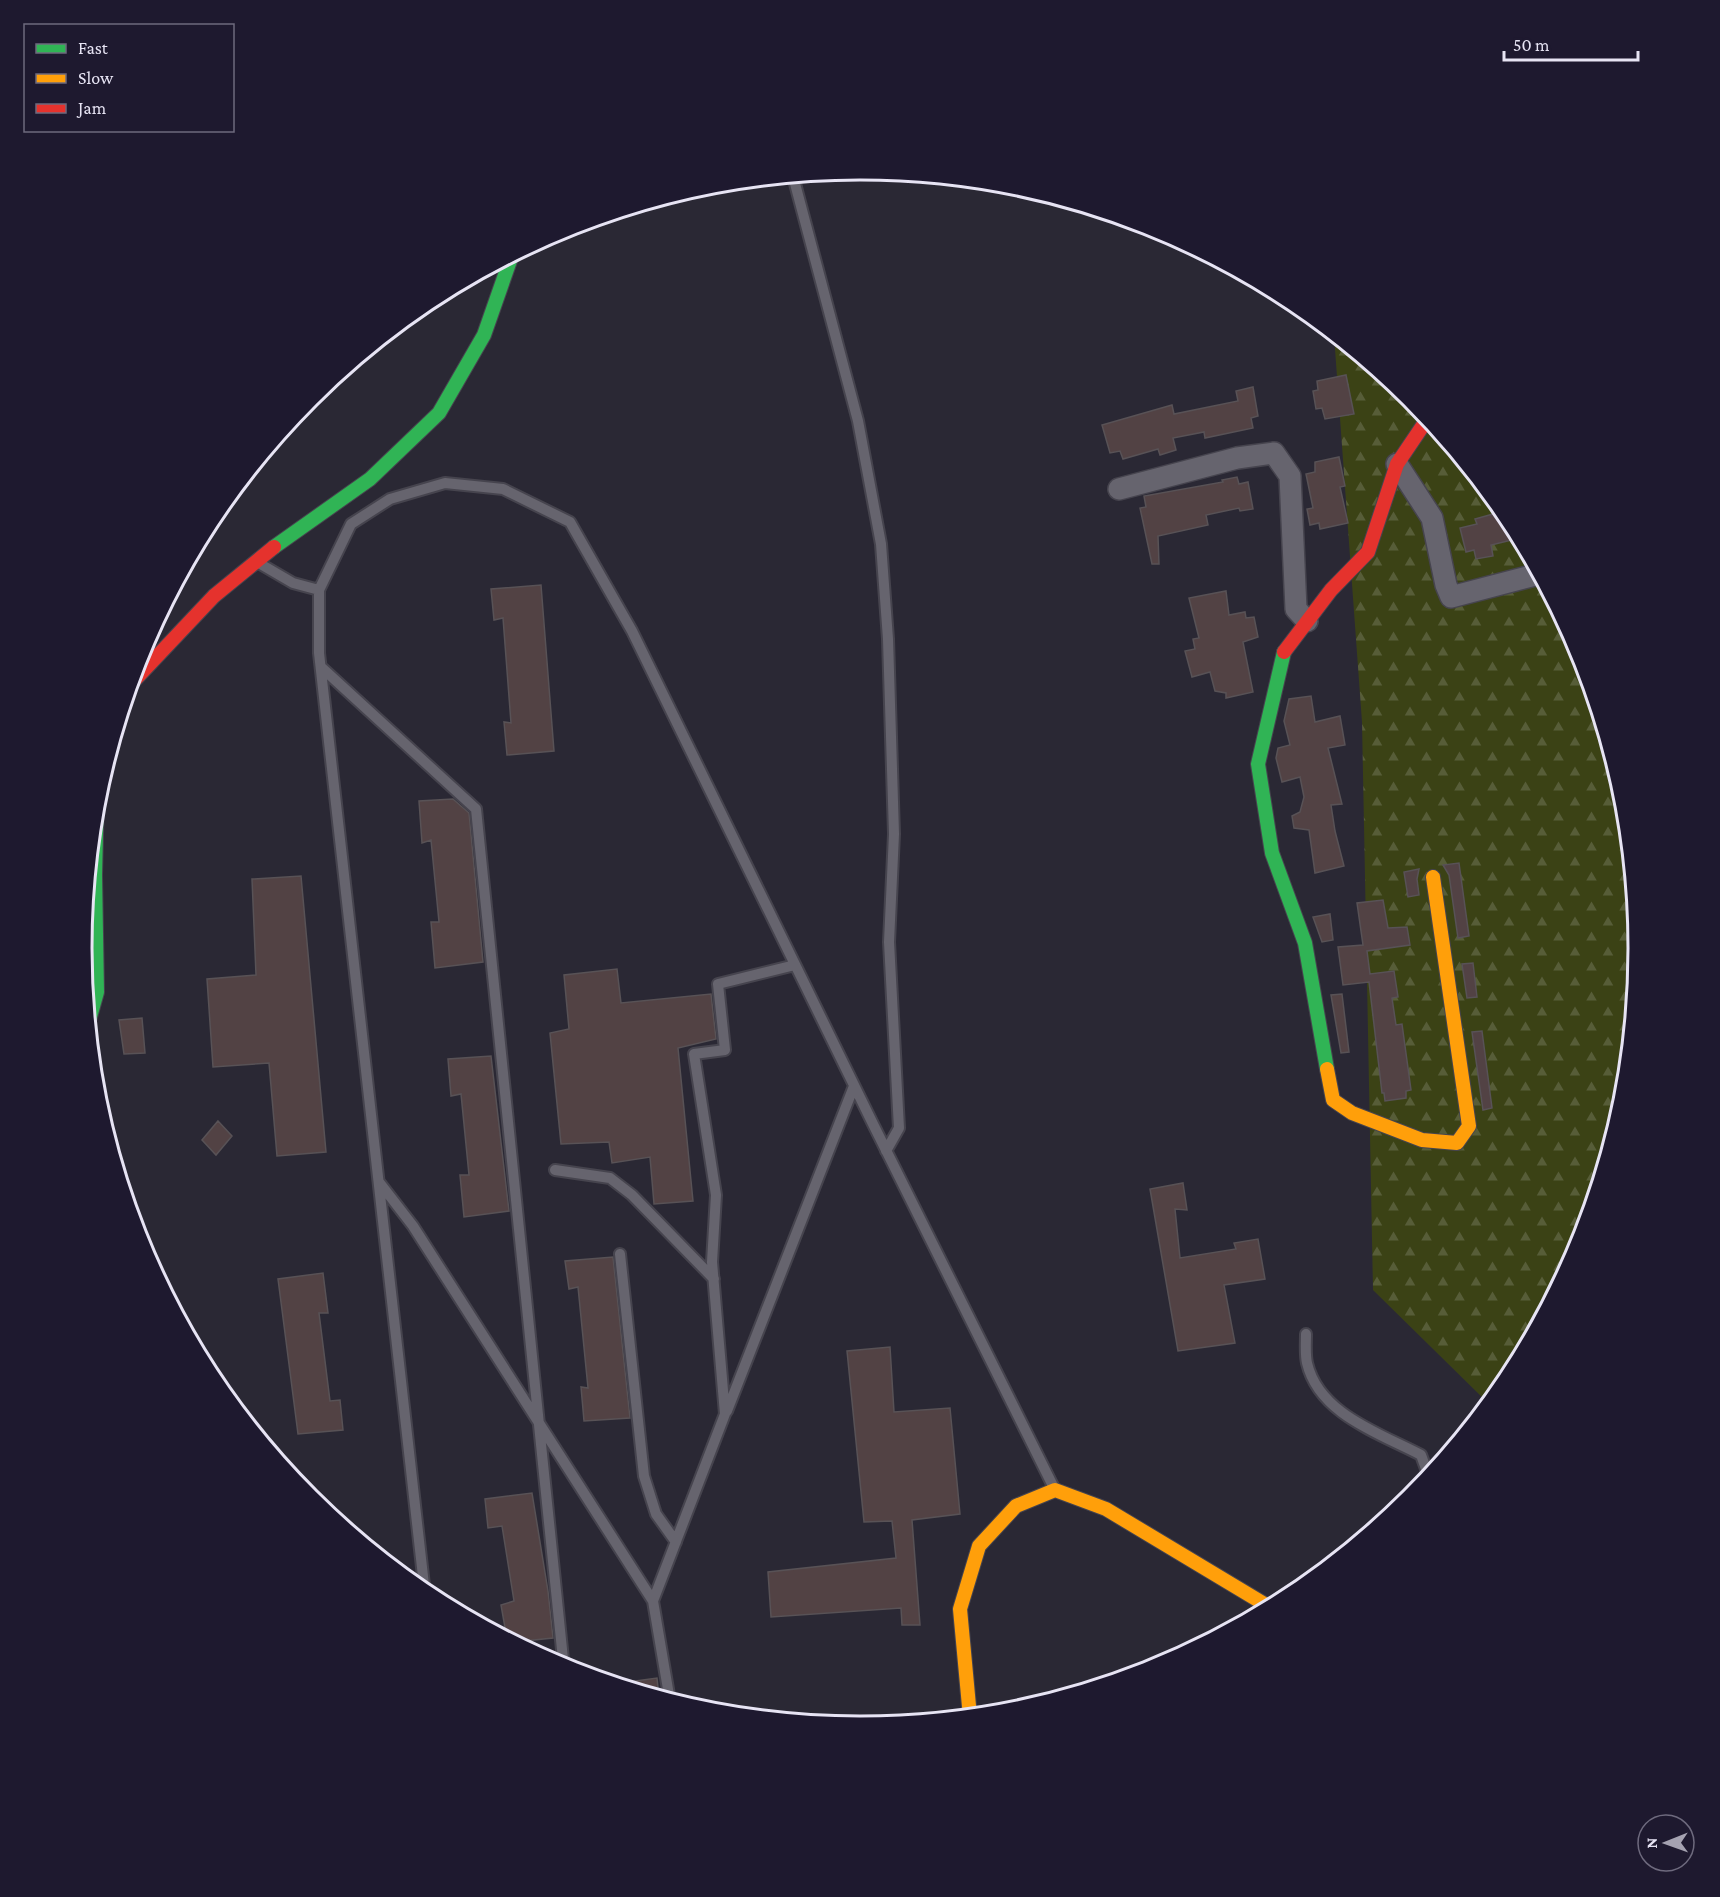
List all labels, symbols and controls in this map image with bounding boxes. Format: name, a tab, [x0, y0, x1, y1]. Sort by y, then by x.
legend	[24, 24, 234, 132]
scale bar	[1504, 24, 1638, 62]
text: 50 m	[1513, 35, 1550, 55]
text: Fast	[78, 38, 109, 58]
text: Slow	[78, 68, 114, 88]
text: Jam	[76, 98, 107, 118]
north arrow	[1636, 1813, 1696, 1873]
text: N	[1643, 1838, 1660, 1849]

